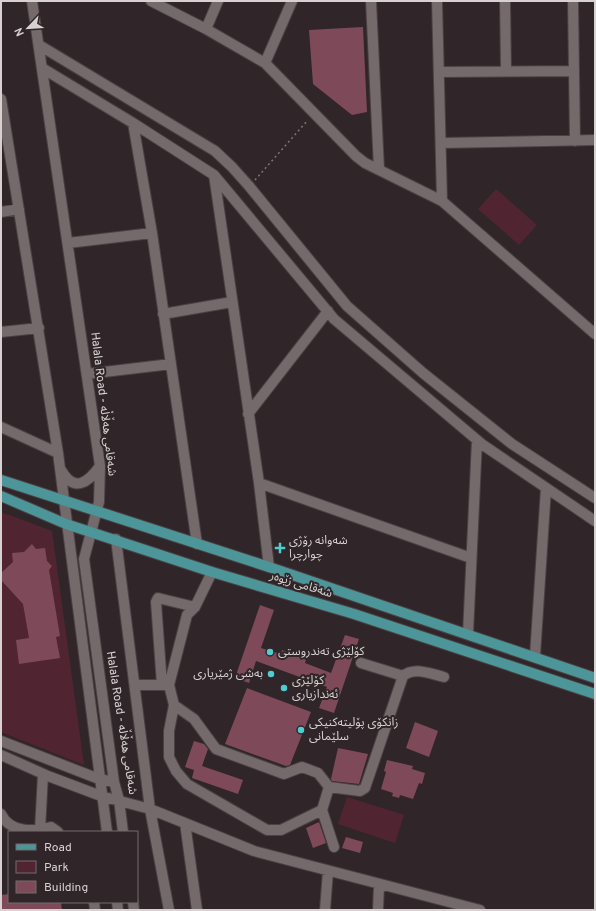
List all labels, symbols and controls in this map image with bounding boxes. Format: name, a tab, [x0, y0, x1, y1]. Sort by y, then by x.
north arrow	[8, 8, 48, 48]
text: N	[12, 25, 28, 38]
street label: Halala Road - شەقامی هەڵاڵە	[86, 331, 122, 477]
place label: شەوانە ڕۆژی چوارچرا	[289, 533, 348, 563]
marker: شەوانە ڕۆژی چوارچرا	[274, 542, 286, 554]
street label: شەقامی زێوەر	[267, 568, 334, 602]
place label: کۆلێژی تەندروستی	[278, 644, 365, 660]
marker: کۆلێژی تەندروستی	[265, 647, 275, 657]
street label: Halala Road - شەقامی هەڵاڵە	[102, 650, 143, 796]
place label: بەشی ژمێریاری	[193, 666, 263, 682]
marker: بەشی ژمێریاری	[266, 669, 276, 679]
place label: کۆلێژی ئەندازیاری	[292, 673, 338, 703]
marker: کۆلێژی ئەندازیاری	[279, 683, 289, 693]
place label: زانکۆی پۆلیتەکنیکی سلێمانی	[309, 715, 399, 745]
marker: زانکۆی پۆلیتەکنیکی سلێمانی	[296, 725, 306, 735]
legend	[8, 831, 138, 903]
text: Road	[44, 840, 72, 856]
text: Park	[44, 860, 69, 876]
text: Building	[44, 880, 88, 896]

